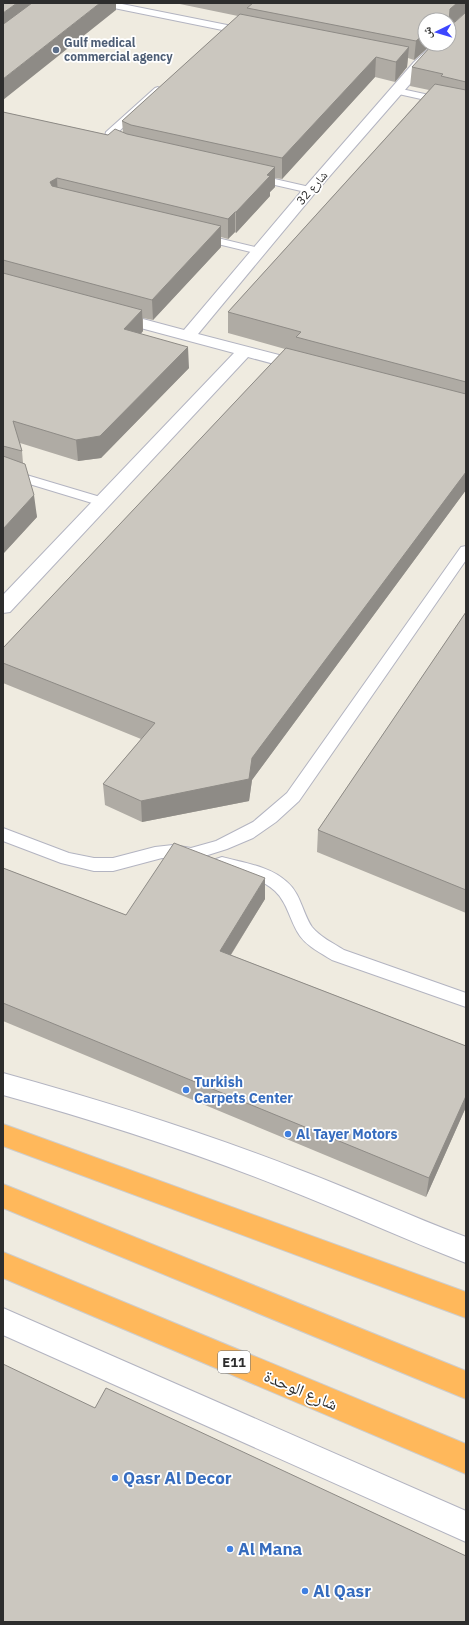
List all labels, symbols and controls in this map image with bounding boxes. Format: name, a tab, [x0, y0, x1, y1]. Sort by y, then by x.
north arrow	[417, 12, 457, 52]
text: ش	[420, 26, 436, 39]
place label: Gulf medical commercial agency	[64, 35, 173, 64]
marker: Gulf medical commercial agency	[51, 45, 61, 55]
street label: شارع 32	[293, 168, 331, 208]
place label: Turkish Carpets Center	[194, 1073, 293, 1107]
marker: Turkish Carpets Center	[181, 1085, 191, 1095]
place label: Al Tayer Motors	[296, 1125, 398, 1143]
marker: Al Tayer Motors	[283, 1129, 293, 1139]
road number: E11	[218, 1351, 250, 1373]
street label: شارع الوحدة	[261, 1365, 341, 1416]
place label: Qasr Al Decor	[123, 1467, 232, 1489]
marker: Qasr Al Decor	[110, 1473, 120, 1483]
place label: Al Mana	[238, 1538, 303, 1560]
marker: Al Mana	[225, 1544, 235, 1554]
place label: Al Qasr	[313, 1580, 371, 1602]
marker: Al Qasr	[300, 1586, 310, 1596]

